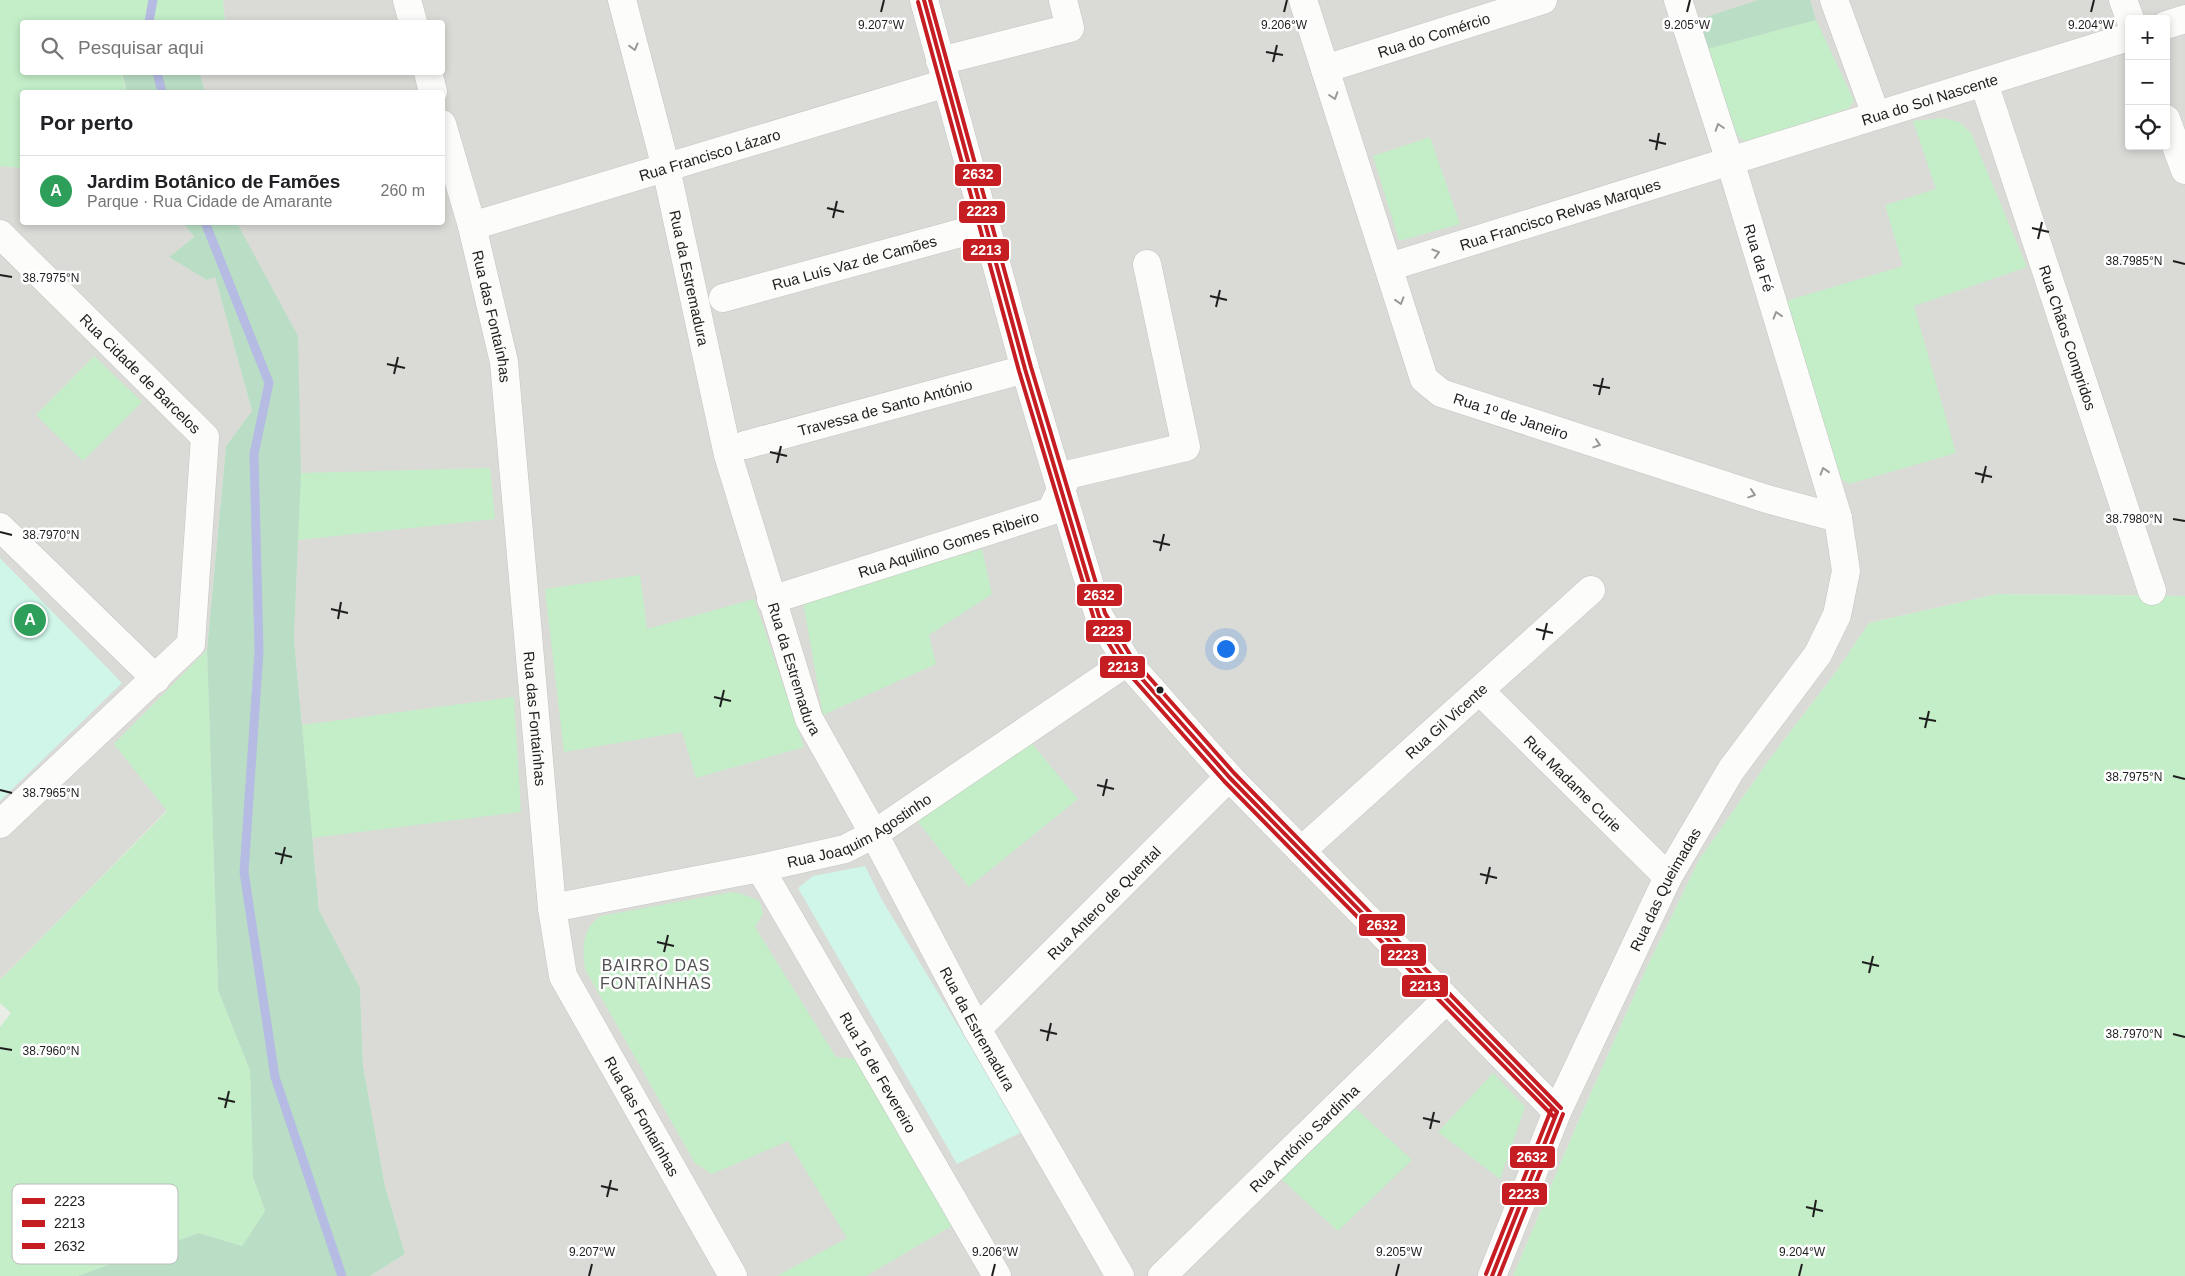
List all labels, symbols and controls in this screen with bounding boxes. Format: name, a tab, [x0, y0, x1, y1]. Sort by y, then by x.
street label: Rua do Comércio	[1375, 9, 1492, 60]
map controls	[2125, 15, 2170, 150]
button: +	[2125, 15, 2170, 60]
text: 9.207°W	[858, 18, 905, 32]
text: 9.206°W	[1261, 18, 1308, 32]
text: 9.205°W	[1664, 18, 1711, 32]
text: 9.204°W	[2068, 18, 2115, 32]
search box	[20, 20, 445, 75]
icon: search	[38, 34, 66, 62]
text: Pesquisar aqui	[78, 37, 204, 58]
one-way arrow	[628, 43, 639, 52]
button: −	[2125, 60, 2170, 105]
street label: Rua do Sol Nascente	[1859, 70, 2000, 128]
one-way arrow	[1328, 92, 1338, 100]
button: locate	[2125, 105, 2170, 150]
text: Por perto	[40, 111, 133, 134]
one-way arrow	[1715, 123, 1725, 131]
street label: Rua Francisco Lázaro	[637, 125, 782, 184]
line badge: 2632	[954, 163, 1002, 187]
text: 2632	[962, 166, 994, 182]
text: Jardim Botânico de Famões	[87, 171, 340, 192]
street label: Rua Francisco Relvas Marques	[1457, 175, 1662, 253]
text: A	[50, 182, 62, 199]
text: 260 m	[381, 182, 425, 199]
text: Parque · Rua Cidade de Amarante	[87, 193, 332, 210]
line badge: 2223	[958, 200, 1006, 224]
text: 2223	[966, 203, 998, 219]
street label: Rua da Estremadura	[667, 208, 713, 348]
street label: Rua da Fé	[1741, 222, 1777, 294]
street label: Rua Luís Vaz de Camões	[770, 231, 938, 293]
line badge: 2213	[962, 238, 1010, 262]
text: 2213	[970, 242, 1002, 258]
street label: Rua das Fontaínhas	[469, 248, 514, 383]
one-way arrow	[1431, 248, 1439, 258]
text: 38.7985°N	[2106, 254, 2162, 268]
street label: Rua Chãos Compridos	[2036, 263, 2100, 412]
text: 38.7975°N	[23, 271, 79, 285]
one-way arrow	[1394, 296, 1404, 305]
street label: Rua Cidade de Barcelos	[77, 310, 204, 437]
one-way arrow	[1772, 312, 1782, 320]
street label: Travessa de Santo António	[796, 375, 974, 439]
street label: Rua 1º de Janeiro	[1451, 389, 1571, 443]
one-way arrow	[1592, 438, 1601, 448]
one-way arrow	[1820, 467, 1830, 476]
one-way arrow	[1747, 488, 1755, 498]
street label: Rua Aquilino Gomes Ribeiro	[856, 507, 1041, 580]
text: 38.7980°N	[2106, 512, 2162, 526]
text: 38.7970°N	[23, 528, 79, 542]
line badge: 2632	[1076, 583, 1123, 607]
text: 2632	[1083, 587, 1115, 603]
street label: Rua da Estremadura	[765, 600, 825, 738]
pin: A	[14, 601, 46, 639]
line badge: 2223	[1085, 619, 1132, 643]
text: 2223	[1092, 623, 1124, 639]
your location	[1213, 636, 1239, 662]
street label: Rua das Fontaínhas	[521, 651, 550, 787]
line badge: 2213	[1099, 655, 1146, 679]
text: 2213	[1107, 659, 1139, 675]
street label: Rua Gil Vicente	[1402, 679, 1490, 762]
unlabelled marker	[1155, 685, 1165, 695]
street label: Rua Madame Curie	[1521, 731, 1625, 835]
text: 38.7975°N	[2106, 770, 2162, 784]
text: 38.7965°N	[23, 786, 79, 800]
street label: Rua Joaquim Agostinho	[785, 789, 934, 870]
street label: Rua das Queimadas	[1626, 824, 1704, 954]
street label: Rua Antero de Quental	[1044, 842, 1164, 962]
line badge: 2632	[1358, 913, 1406, 937]
text: 2632	[1366, 917, 1398, 933]
line badge: 2223	[1380, 943, 1427, 967]
text: 2223	[1387, 947, 1419, 963]
district label: BAIRRO DAS FONTAÍNHAS	[600, 957, 712, 992]
street label: Rua da Estremadura	[937, 964, 1019, 1094]
line badge: 2213	[1401, 974, 1449, 998]
text: 2213	[1409, 978, 1441, 994]
street label: Rua 16 de Fevereiro	[837, 1009, 920, 1135]
text: 38.7970°N	[2106, 1027, 2162, 1041]
text: 38.7960°N	[23, 1044, 79, 1058]
street label: Rua das Fontaínhas	[602, 1053, 683, 1179]
street label: Rua António Sardinha	[1246, 1081, 1363, 1195]
line badge: 2632	[1509, 1145, 1556, 1169]
text: 2632	[1516, 1149, 1548, 1165]
line badge: 2223	[1501, 1182, 1548, 1206]
legend	[12, 1184, 178, 1264]
text: 2223	[1508, 1186, 1540, 1202]
text: 2223	[54, 1193, 85, 1209]
text: 2213	[54, 1215, 85, 1231]
text: 2632	[54, 1238, 85, 1254]
text: 9.207°W	[569, 1245, 616, 1259]
text: 9.206°W	[972, 1245, 1019, 1259]
text: 9.205°W	[1376, 1245, 1423, 1259]
text: 9.204°W	[1779, 1245, 1826, 1259]

